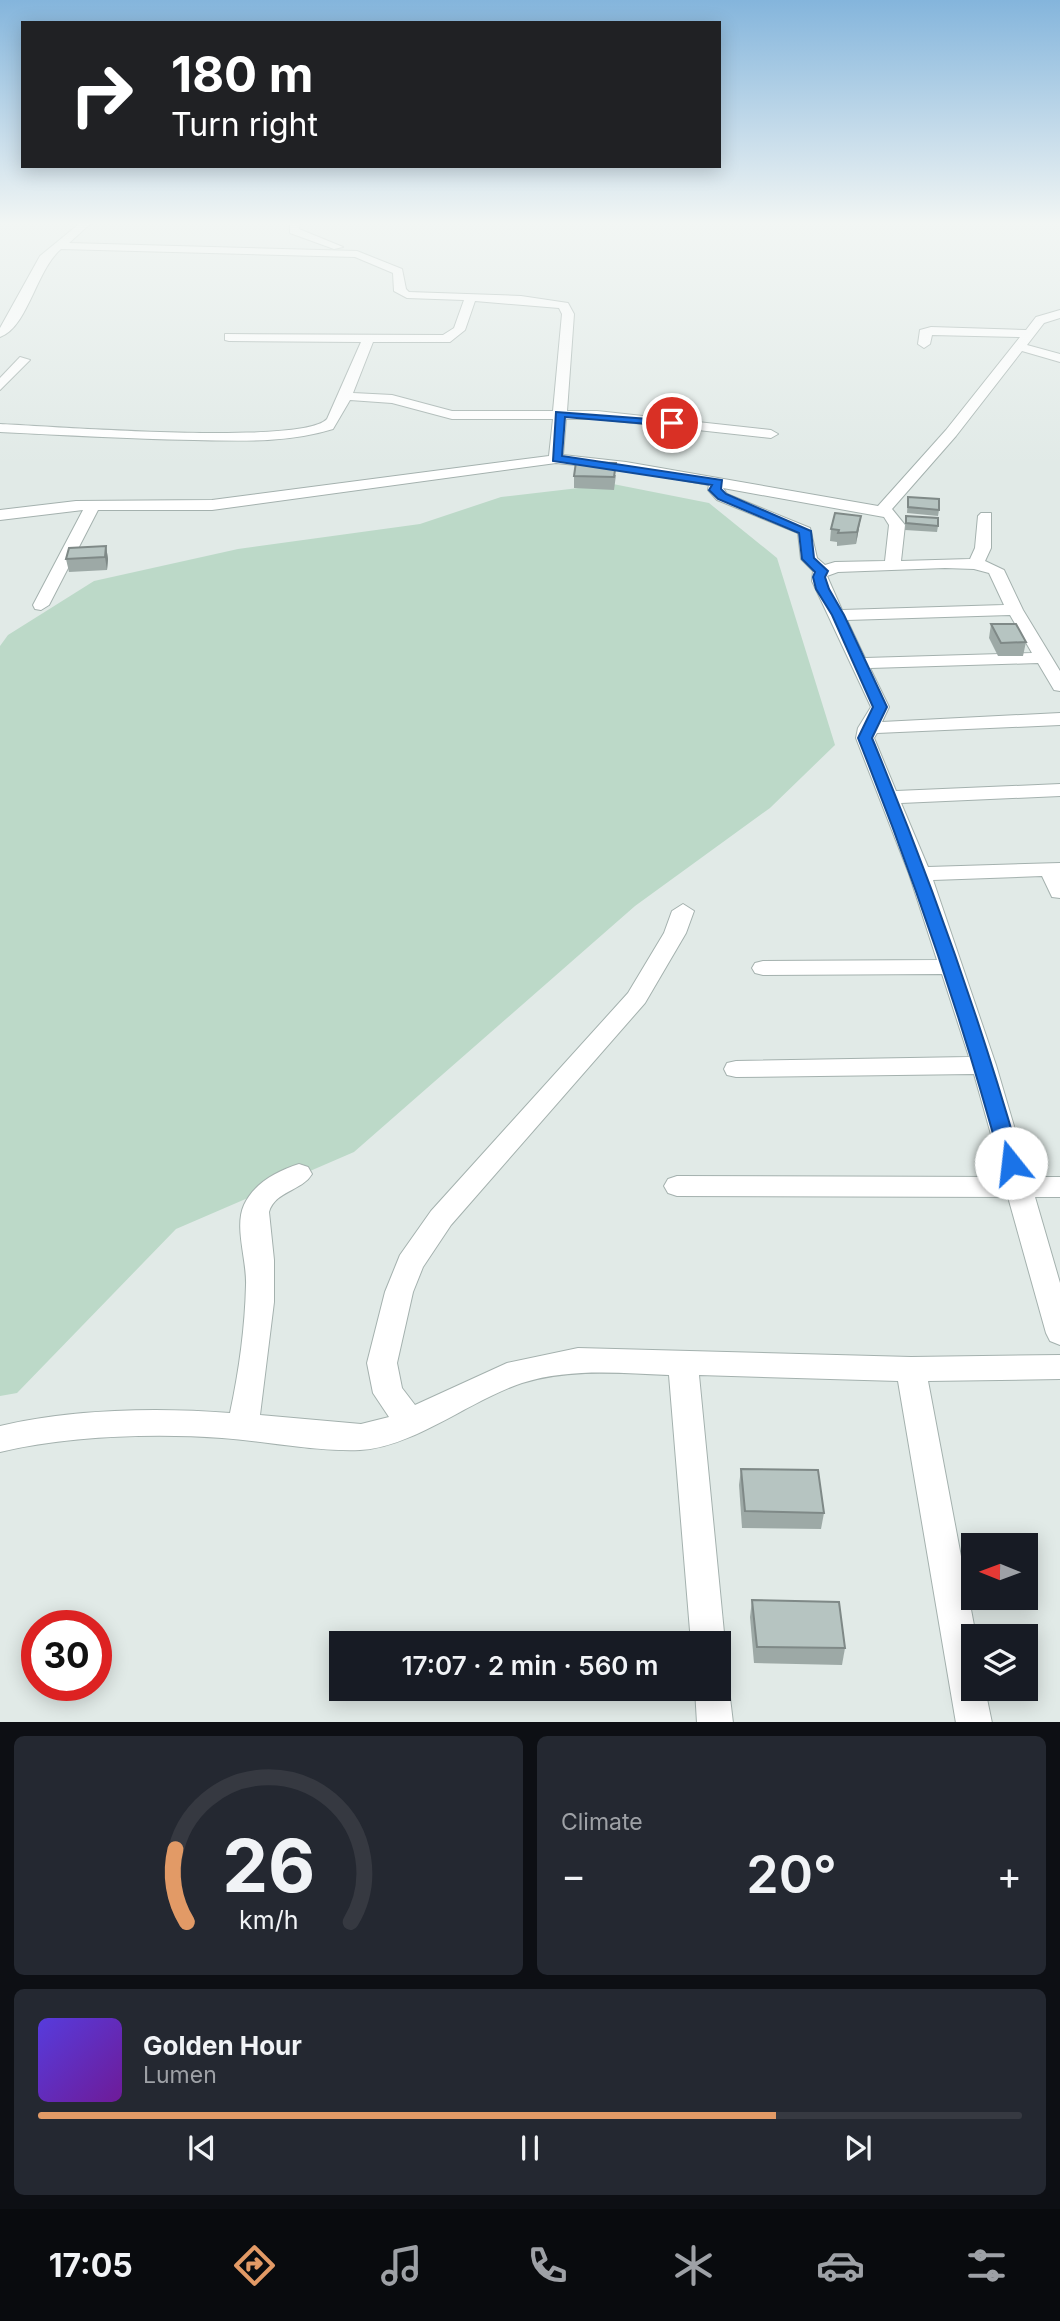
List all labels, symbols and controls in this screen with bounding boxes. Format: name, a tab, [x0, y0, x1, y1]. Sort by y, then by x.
text: 180 m	[171, 45, 313, 104]
icon: right	[56, 49, 147, 140]
text: Turn right	[171, 105, 318, 144]
pin	[642, 393, 702, 453]
icon: arrive	[653, 404, 691, 442]
position arrow	[974, 1126, 1048, 1200]
north arrow	[961, 1533, 1038, 1610]
map controls	[961, 1533, 1038, 1701]
speed limit sign: 30	[21, 1610, 112, 1701]
button: layers	[961, 1624, 1038, 1701]
text: 17:07 · 2 min · 560 m	[402, 1650, 658, 1681]
text: Climate	[561, 1808, 643, 1836]
text: 26	[222, 1821, 315, 1910]
text: 20°	[746, 1843, 837, 1906]
text: −	[561, 1852, 586, 1898]
text: +	[997, 1852, 1022, 1898]
text: km/h	[239, 1904, 298, 1934]
text: Golden Hour	[143, 2030, 302, 2061]
text: Lumen	[143, 2061, 217, 2089]
icon: previous	[183, 2129, 221, 2167]
icon: pause	[511, 2129, 549, 2167]
icon: next	[839, 2129, 877, 2167]
icon: directions	[230, 2241, 279, 2290]
icon: music	[377, 2241, 426, 2290]
icon: phone	[523, 2241, 572, 2290]
icon: climate	[669, 2241, 718, 2290]
icon: car	[816, 2241, 865, 2290]
icon: filters	[962, 2241, 1011, 2290]
text: 17:05	[49, 2246, 133, 2285]

